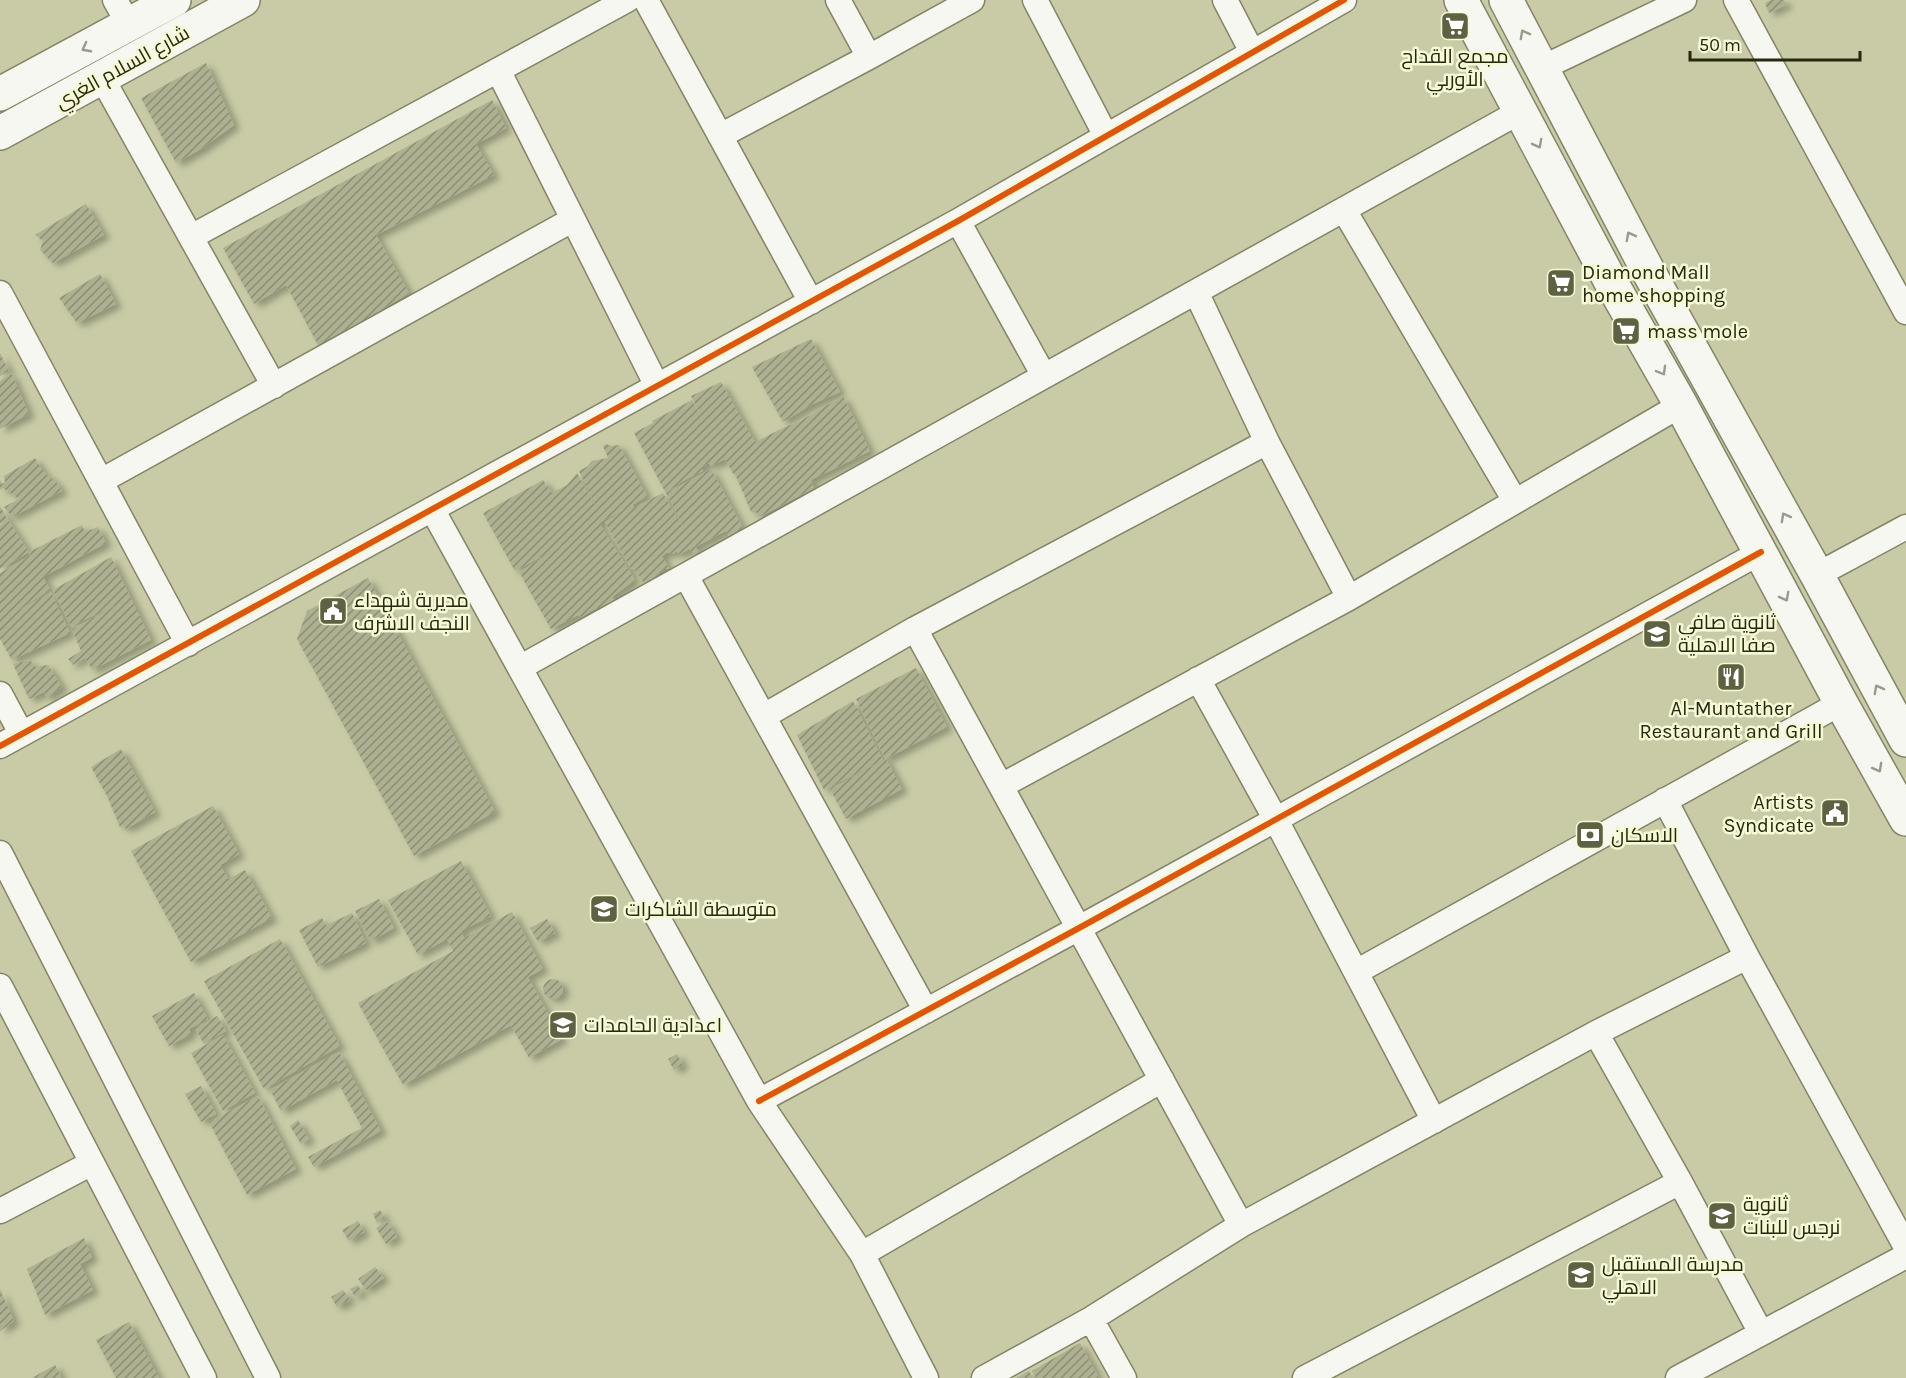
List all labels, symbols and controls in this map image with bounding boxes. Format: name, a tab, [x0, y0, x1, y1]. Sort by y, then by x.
supermarket icon: مجمع القداح الأوربي	[1439, 10, 1471, 42]
street label: شارع السلام الغري	[51, 21, 195, 117]
scale bar	[1690, 24, 1860, 62]
one-way arrow	[1520, 30, 1531, 40]
text: 50 m	[1699, 34, 1741, 56]
one-way arrow	[82, 41, 92, 52]
place label: مجمع القداح الأوربي	[1401, 45, 1509, 95]
one-way arrow	[1531, 138, 1542, 148]
one-way arrow	[1626, 232, 1638, 243]
place label: Diamond Mall home shopping	[1582, 261, 1725, 307]
supermarket icon: Diamond Mall home shopping	[1545, 267, 1577, 299]
supermarket icon: mass mole	[1610, 315, 1642, 347]
place label: mass mole	[1647, 320, 1748, 343]
one-way arrow	[1654, 364, 1666, 375]
one-way arrow	[1781, 513, 1793, 524]
place label: مديرية شهداء النجف الاشرف	[354, 589, 470, 635]
one-way arrow	[1778, 591, 1789, 601]
public building icon: مديرية شهداء النجف الاشرف	[317, 595, 349, 627]
place label: ثانوية صافي صفا الاهلية	[1678, 611, 1777, 657]
school or university icon: ثانوية صافي صفا الاهلية	[1641, 618, 1673, 650]
restaurant icon: Al-Muntather Restaurant and Grill	[1715, 661, 1747, 693]
one-way arrow	[1874, 684, 1885, 695]
place label: Al-Muntather Restaurant and Grill	[1639, 697, 1823, 743]
one-way arrow	[1871, 762, 1882, 772]
place label: Artists Syndicate	[1724, 791, 1814, 837]
public building icon: Artists Syndicate	[1819, 797, 1851, 829]
bank icon: الاسكان	[1574, 819, 1606, 851]
place label: الاسكان	[1611, 824, 1678, 848]
school or university icon: متوسطة الشاكرات	[588, 893, 620, 925]
place label: متوسطة الشاكرات	[625, 898, 777, 921]
school or university icon: اعدادية الحامدات	[547, 1009, 579, 1041]
place label: اعدادية الحامدات	[584, 1014, 722, 1037]
place label: ثانوية نرجس للبنات	[1743, 1193, 1840, 1240]
school or university icon: ثانوية نرجس للبنات	[1706, 1200, 1738, 1232]
place label: مدرسة المستقبل الاهلي	[1602, 1253, 1744, 1303]
school or university icon: مدرسة المستقبل الاهلي	[1565, 1259, 1597, 1291]

